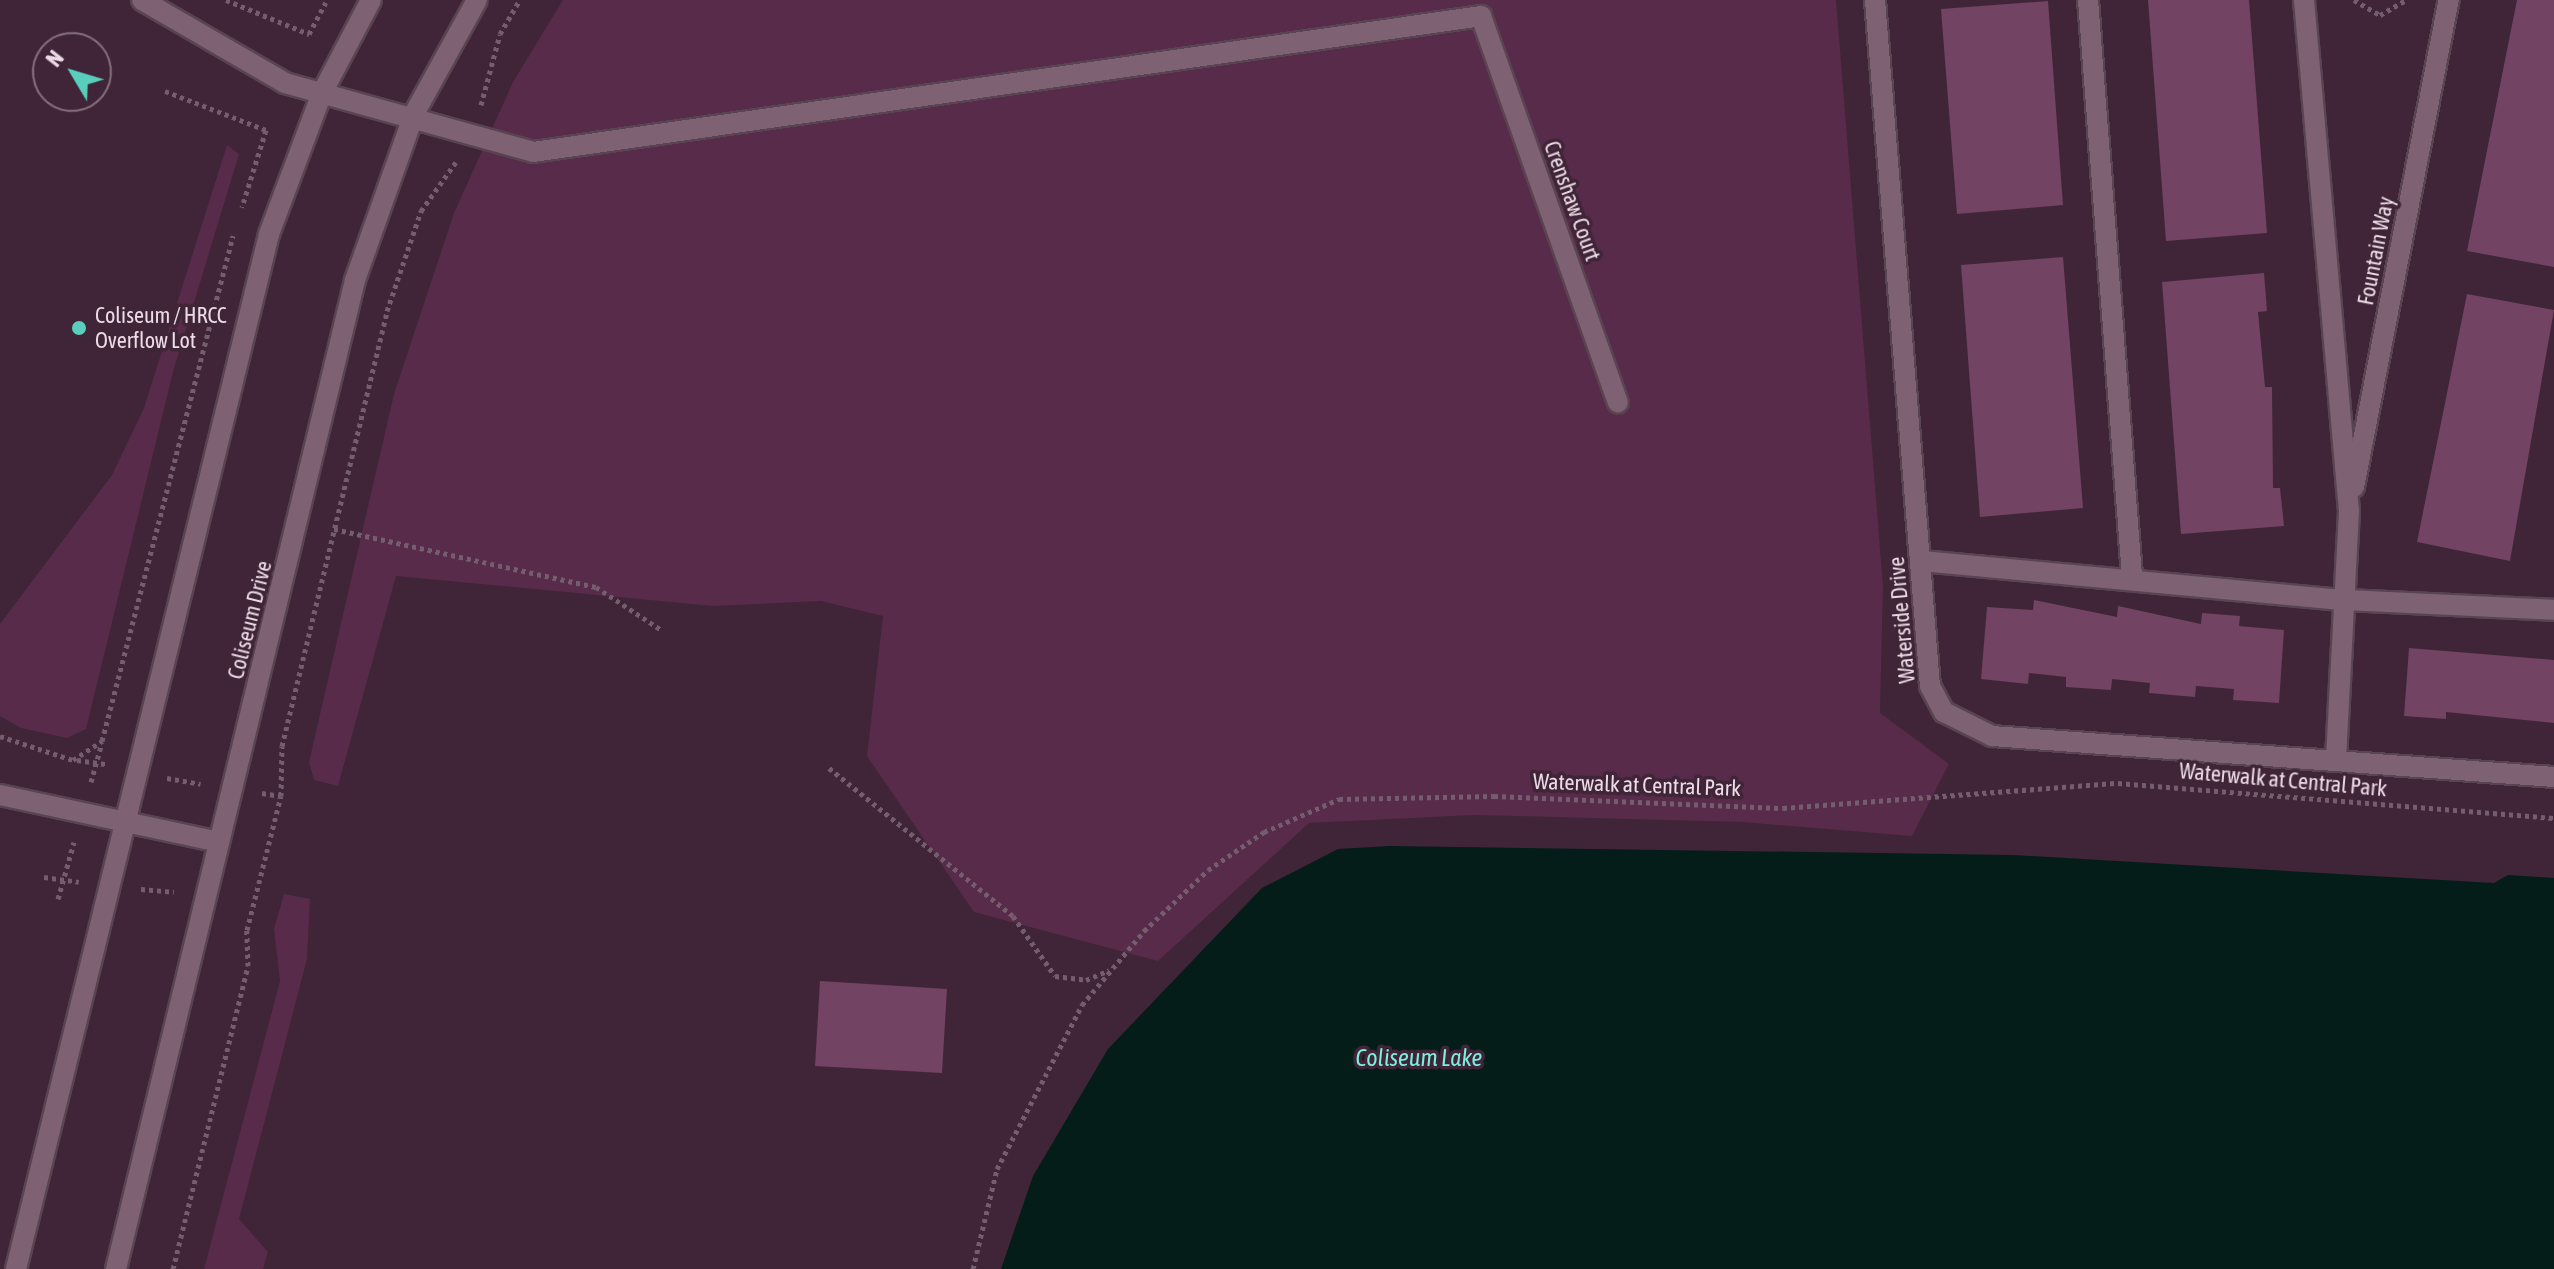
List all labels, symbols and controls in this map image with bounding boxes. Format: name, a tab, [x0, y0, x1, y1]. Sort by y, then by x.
north arrow	[32, 32, 112, 112]
text: N	[40, 45, 69, 72]
street label: Crenshaw Court	[1538, 138, 1606, 264]
street label: Fountain Way	[2353, 195, 2399, 307]
place label: Coliseum / HRCC Overflow Lot	[95, 302, 227, 354]
marker: Coliseum / HRCC Overflow Lot	[70, 319, 88, 337]
street label: Waterside Drive	[1883, 556, 1921, 684]
street label: Coliseum Drive	[223, 558, 277, 682]
street label: Waterwalk at Central Park	[2178, 758, 2388, 802]
street label: Waterwalk at Central Park	[1533, 768, 1741, 802]
water label: Coliseum Lake	[1356, 1044, 1482, 1072]

